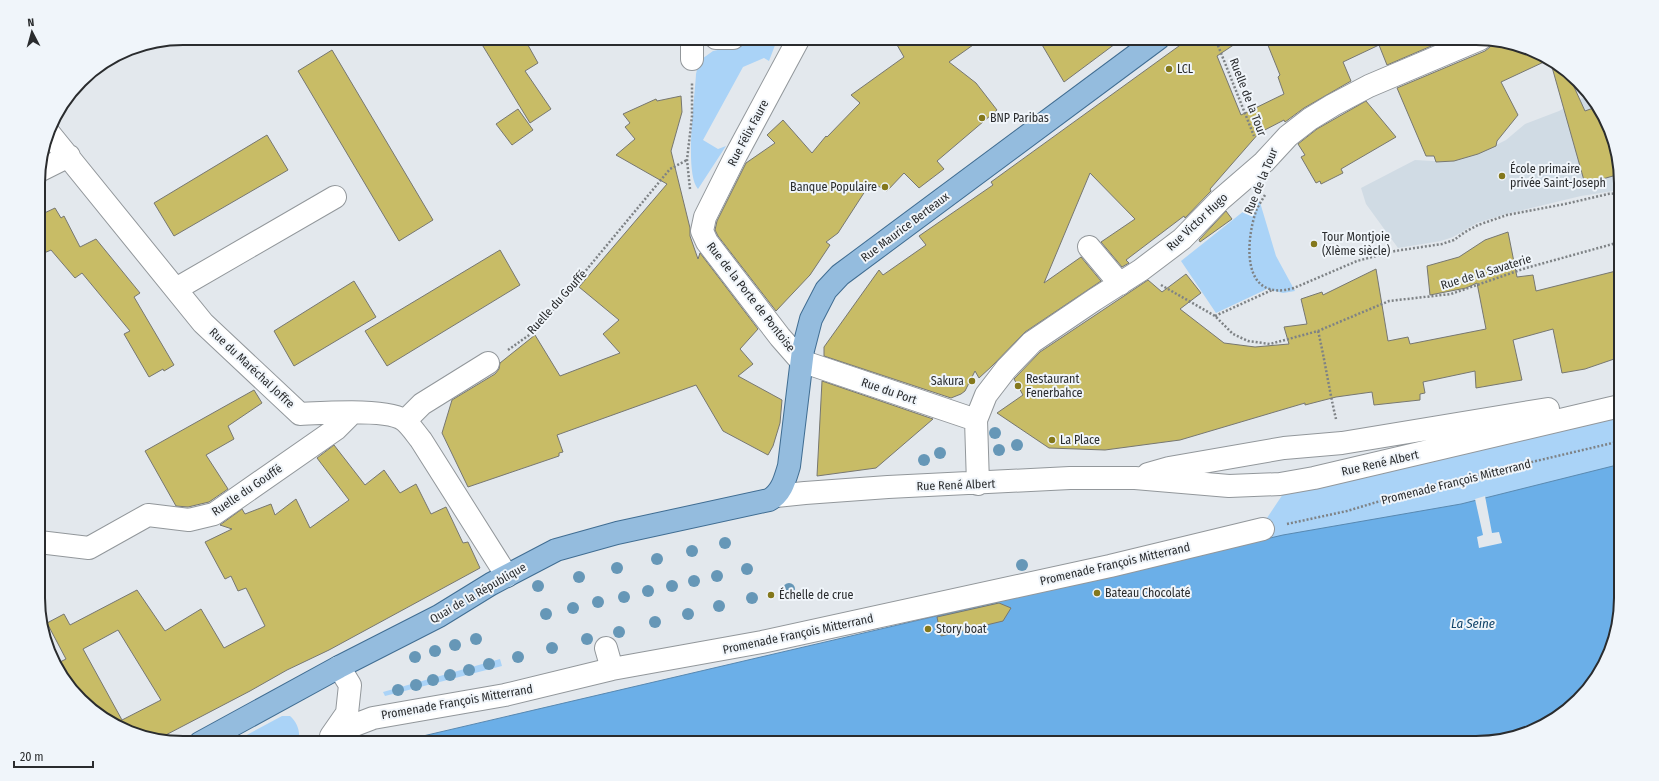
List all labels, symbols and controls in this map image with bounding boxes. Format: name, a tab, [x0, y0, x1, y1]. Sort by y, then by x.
north arrow	[12, 12, 52, 52]
text: N	[27, 16, 35, 29]
street label: Ruelle de la Tour	[1227, 56, 1270, 139]
place label: LCL	[1177, 62, 1194, 76]
marker: LCL	[1164, 64, 1174, 74]
street label: Rue Félix Faure	[725, 97, 771, 169]
place label: BNP Paribas	[990, 111, 1049, 125]
marker: BNP Paribas	[977, 113, 987, 123]
street label: Rue de la Tour	[1241, 145, 1281, 216]
place label: École primaire privée Saint-Joseph	[1510, 161, 1606, 190]
marker: École primaire privée Saint-Joseph	[1497, 171, 1507, 181]
place label: Banque Populaire	[790, 180, 877, 194]
marker: Banque Populaire	[880, 182, 890, 192]
street label: Rue Maurice Berteaux	[858, 189, 952, 265]
street label: Rue Victor Hugo	[1164, 190, 1230, 254]
place label: Tour Montjoie (XIème siècle)	[1322, 230, 1391, 258]
street label: Rue de la Porte de Pontoise	[704, 239, 798, 355]
marker: Tour Montjoie (XIème siècle)	[1309, 239, 1319, 249]
street label: Rue de la Savaterie	[1439, 252, 1533, 292]
street label: Ruelle du Gouffé	[524, 267, 590, 337]
street label: Rue du Maréchal Joffre	[207, 325, 297, 411]
place label: Restaurant Fenerbahce	[1026, 372, 1083, 400]
place label: Sakura	[931, 374, 964, 388]
street label: Rue du Port	[860, 375, 919, 407]
marker: Sakura	[967, 376, 977, 386]
marker: Restaurant Fenerbahce	[1013, 381, 1023, 391]
place label: La Place	[1060, 433, 1100, 447]
marker: La Place	[1047, 435, 1057, 445]
street label: Rue René Albert	[1340, 447, 1420, 479]
street label: Promenade François Mitterrand	[1380, 457, 1532, 507]
street label: Ruelle du Gouffé	[209, 461, 285, 519]
street label: Rue René Albert	[916, 477, 996, 493]
street label: Promenade François Mitterrand	[1039, 540, 1191, 588]
street label: Quai de la République	[427, 560, 529, 626]
place label: Bateau Chocolaté	[1105, 586, 1191, 600]
place label: Échelle de crue	[779, 587, 854, 602]
marker: Bateau Chocolaté	[1092, 588, 1102, 598]
marker: Échelle de crue	[766, 590, 776, 600]
street label: Promenade François Mitterrand	[721, 611, 875, 657]
water label: La Seine	[1451, 616, 1495, 631]
place label: Story boat	[936, 622, 987, 636]
marker: Story boat	[923, 624, 933, 634]
street label: Promenade François Mitterrand	[380, 682, 534, 722]
scale bar	[14, 743, 93, 769]
text: 20 m	[20, 750, 44, 764]

